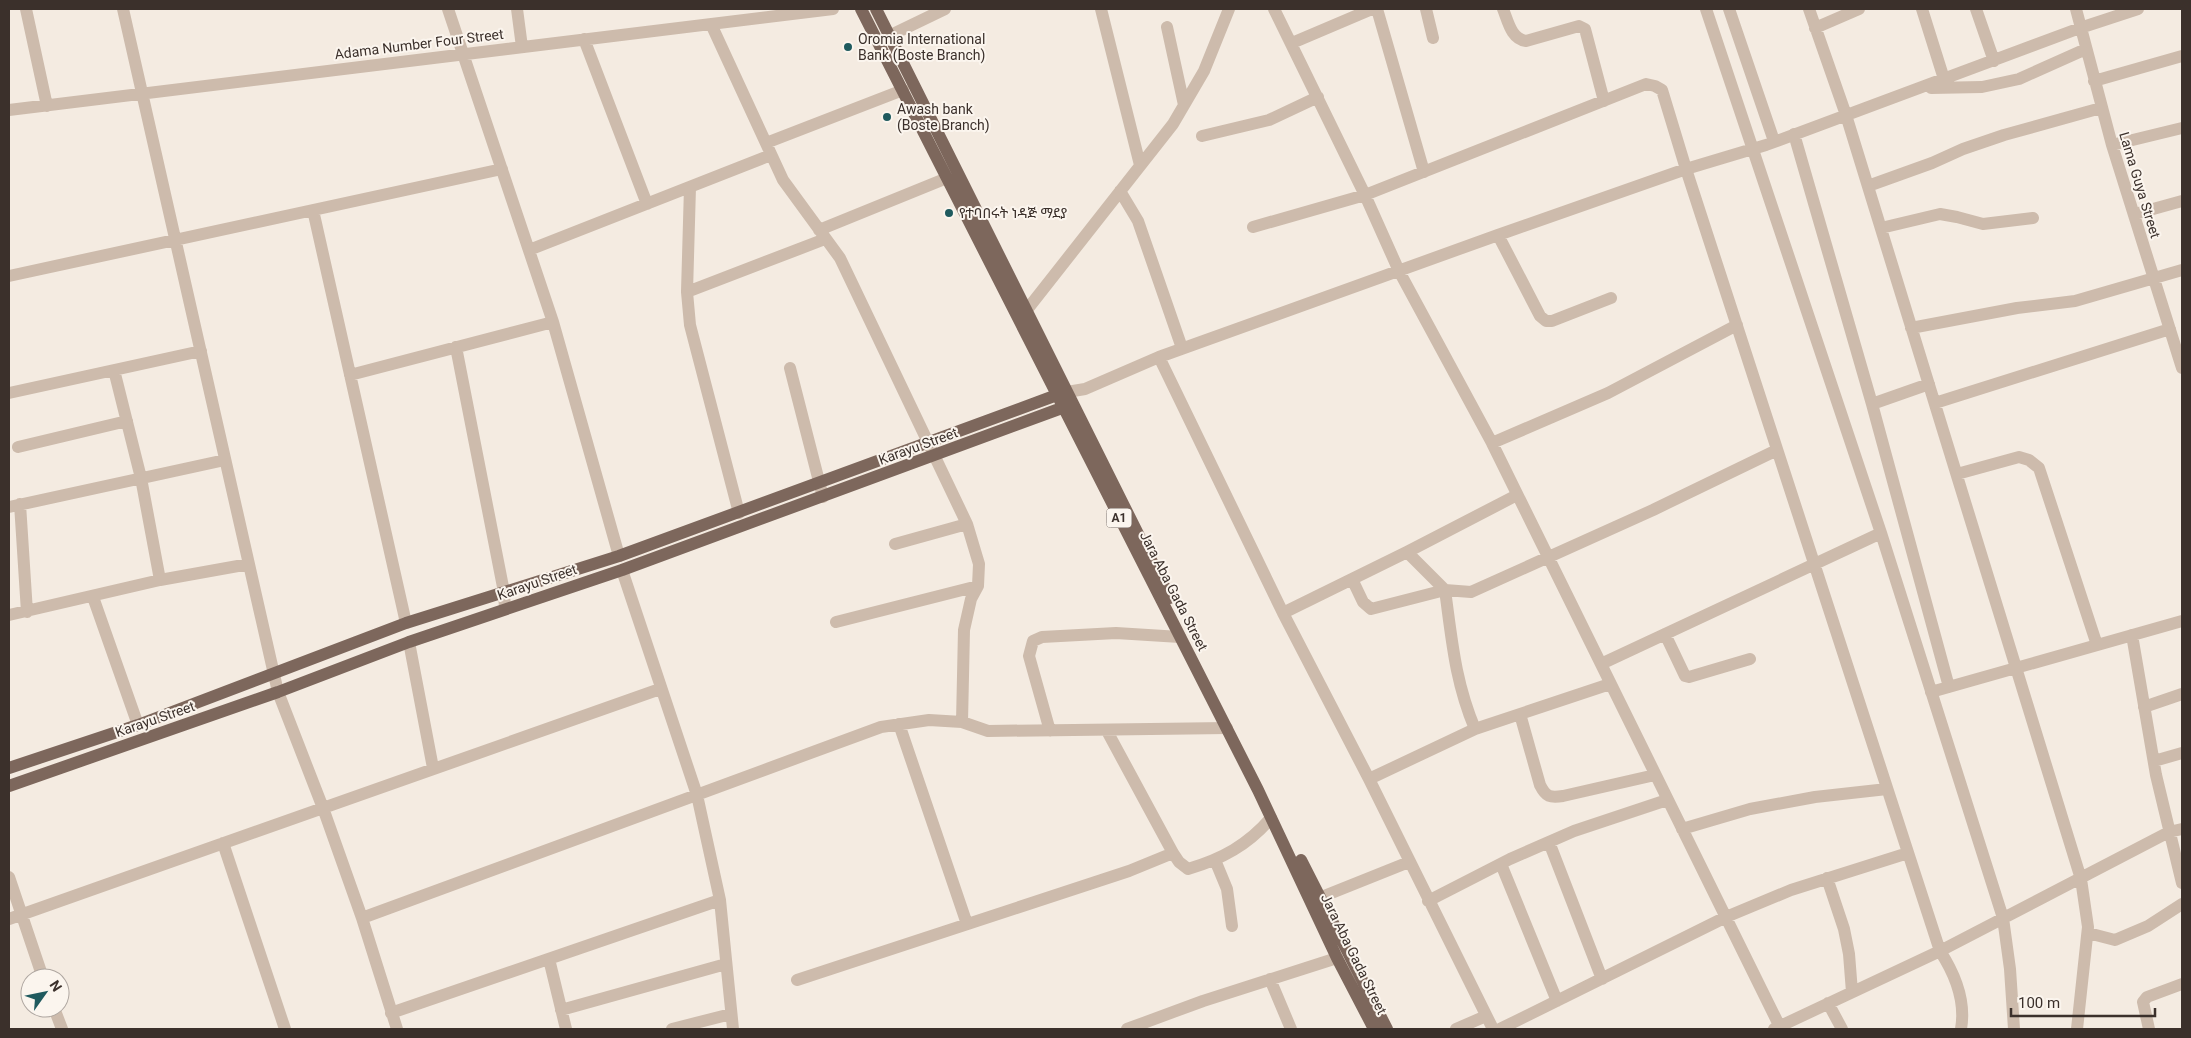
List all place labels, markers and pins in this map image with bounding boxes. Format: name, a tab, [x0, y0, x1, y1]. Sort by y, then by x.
place label: Oromia International Bank (Boste Branch)	[858, 31, 985, 64]
marker: Oromia International Bank (Boste Branch)	[842, 41, 854, 53]
place label: Awash bank (Boste Branch)	[897, 101, 990, 134]
marker: Awash bank (Boste Branch)	[881, 111, 893, 123]
place label: የተባበሩት ነዳጅ ማደያ	[959, 205, 1068, 221]
marker: የተባበሩት ነዳጅ ማደያ	[943, 207, 955, 219]

